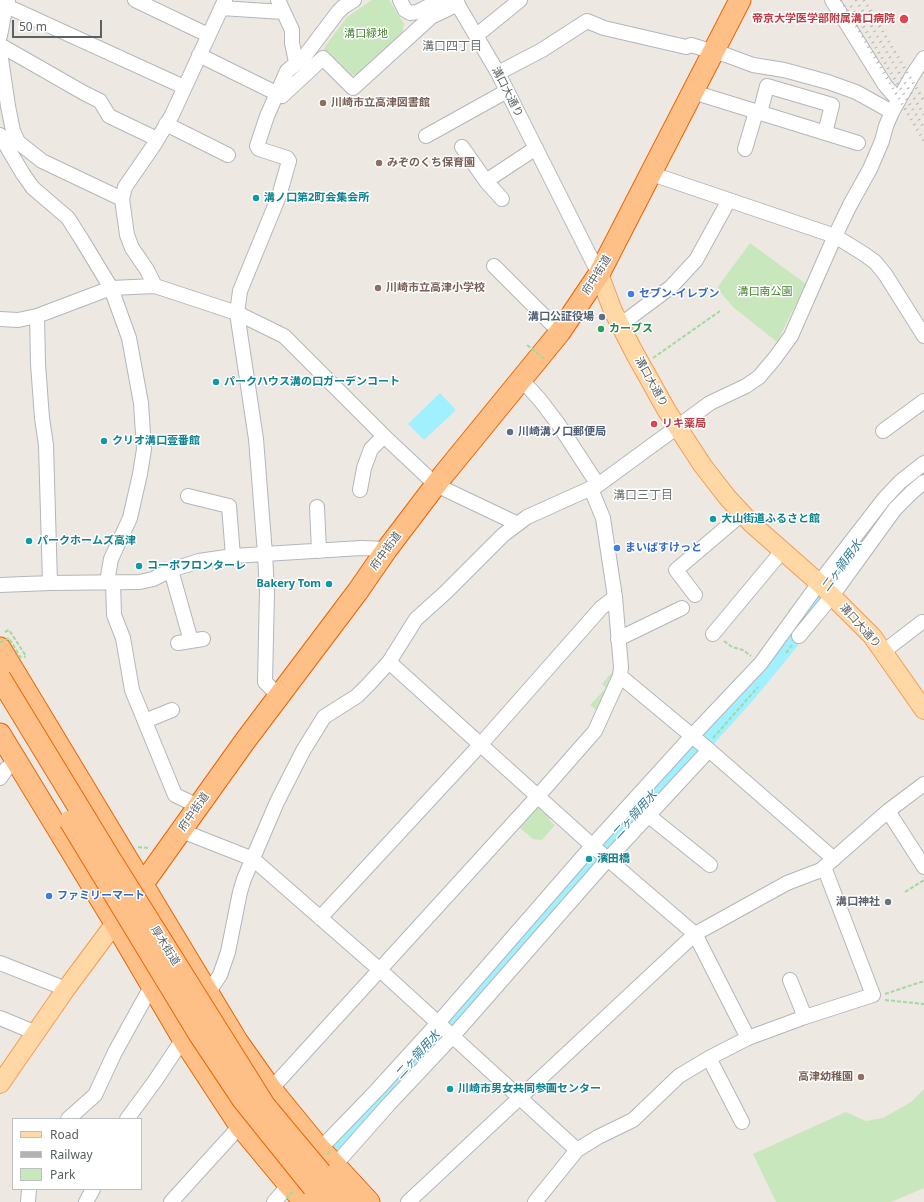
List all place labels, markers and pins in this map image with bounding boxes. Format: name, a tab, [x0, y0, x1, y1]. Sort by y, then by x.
place label: 帝京大学医学部附属溝口病院	[752, 12, 895, 26]
marker: 帝京大学医学部附属溝口病院	[898, 13, 910, 25]
place label: 川崎市立高津図書館	[331, 96, 430, 110]
marker: 川崎市立高津図書館	[318, 98, 328, 108]
place label: みぞのくち保育園	[387, 156, 475, 170]
marker: みぞのくち保育園	[374, 158, 384, 168]
place label: 溝ノ口第2町会集会所	[264, 191, 369, 205]
marker: 溝ノ口第2町会集会所	[251, 193, 261, 203]
place label: 川崎市立高津小学校	[386, 281, 485, 295]
marker: 川崎市立高津小学校	[373, 283, 383, 293]
place label: セブン-イレブン	[639, 287, 720, 301]
marker: セブン-イレブン	[626, 289, 636, 299]
place label: 溝口公証役場	[528, 310, 594, 324]
marker: 溝口公証役場	[597, 312, 607, 322]
place label: カーブス	[609, 322, 653, 336]
marker: カーブス	[596, 324, 606, 334]
place label: パークハウス溝の口ガーデンコート	[224, 375, 400, 389]
marker: パークハウス溝の口ガーデンコート	[211, 377, 221, 387]
place label: リキ薬局	[662, 417, 706, 431]
marker: リキ薬局	[649, 419, 659, 429]
place label: 川崎溝ノ口郵便局	[518, 425, 606, 439]
marker: 川崎溝ノ口郵便局	[505, 427, 515, 437]
place label: クリオ溝口壹番館	[112, 434, 200, 448]
marker: クリオ溝口壹番館	[99, 436, 109, 446]
place label: 大山街道ふるさと館	[721, 512, 820, 526]
marker: 大山街道ふるさと館	[708, 514, 718, 524]
place label: パークホームズ高津	[37, 534, 136, 548]
marker: パークホームズ高津	[24, 536, 34, 546]
place label: まいばすけっと	[625, 541, 702, 555]
marker: まいばすけっと	[612, 543, 622, 553]
place label: コーポフロンターレ	[147, 559, 246, 573]
marker: コーポフロンターレ	[134, 561, 144, 571]
place label: Bakery Tom	[256, 577, 321, 591]
marker: Bakery Tom	[324, 579, 334, 589]
place label: 濱田橋	[597, 852, 630, 866]
marker: 濱田橋	[584, 854, 594, 864]
place label: ファミリーマート	[57, 889, 145, 903]
marker: ファミリーマート	[44, 891, 54, 901]
place label: 溝口神社	[836, 895, 880, 909]
marker: 溝口神社	[883, 897, 893, 907]
place label: 高津幼稚園	[798, 1070, 853, 1084]
marker: 高津幼稚園	[856, 1072, 866, 1082]
place label: 川崎市男女共同参画センター	[458, 1082, 601, 1096]
marker: 川崎市男女共同参画センター	[445, 1084, 455, 1094]

